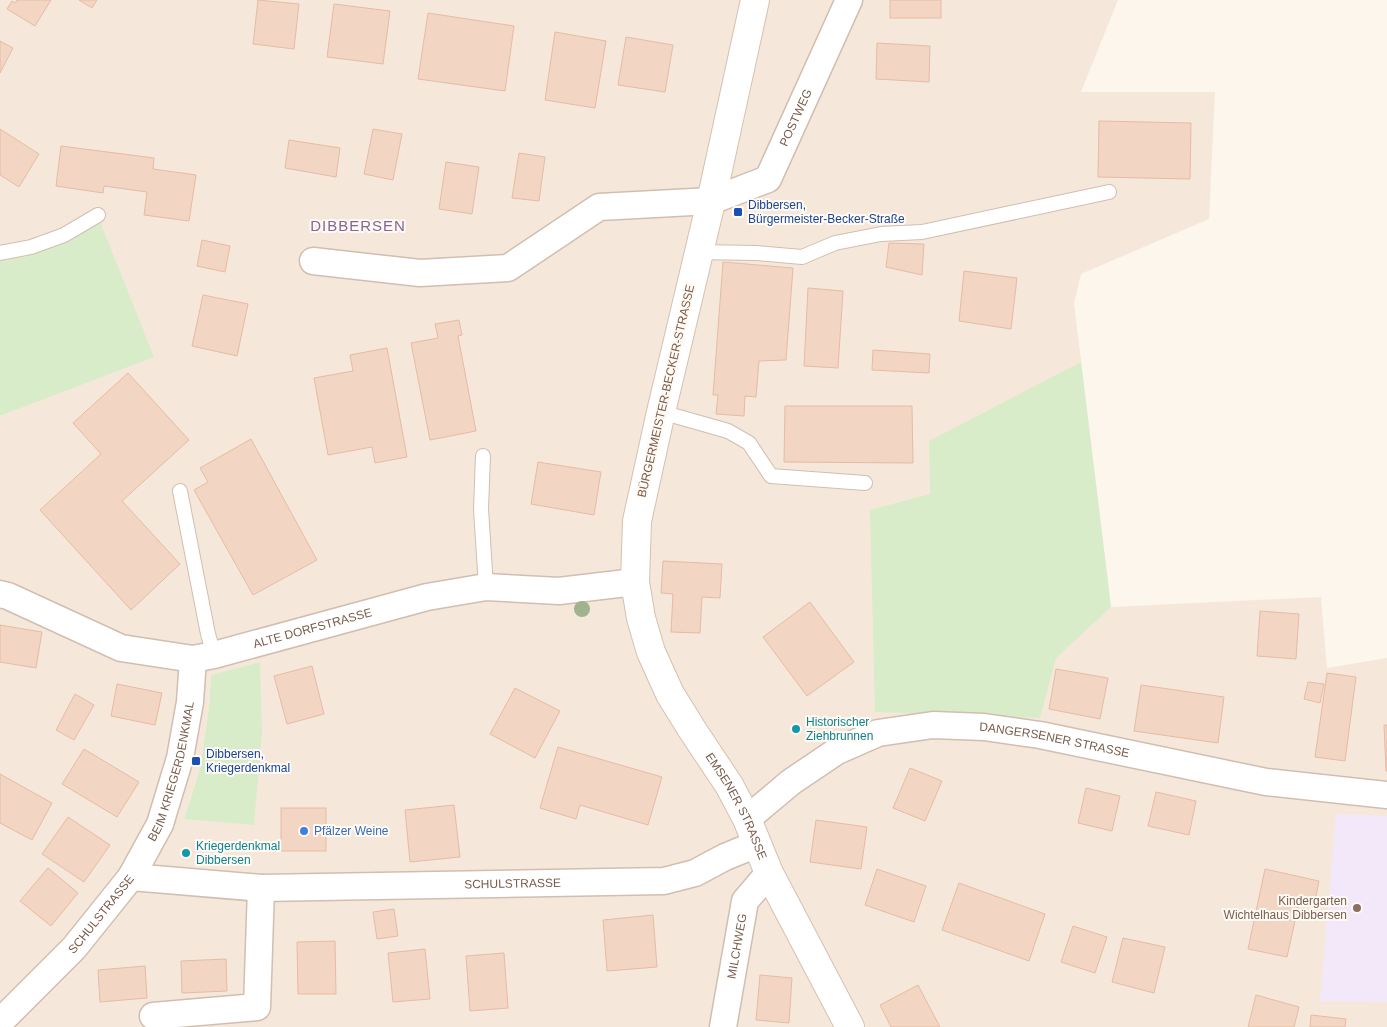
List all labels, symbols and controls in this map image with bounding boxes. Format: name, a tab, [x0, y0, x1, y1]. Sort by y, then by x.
street label: POSTWEG	[777, 87, 815, 148]
place label: Dibbersen, Bürgermeister-Becker-Straße	[748, 198, 905, 226]
marker: Dibbersen, Bürgermeister-Becker-Straße	[732, 206, 744, 218]
district label: DIBBERSEN	[310, 217, 406, 234]
street label: BÜRGERMEISTER-BECKER-STRASSE	[635, 283, 697, 499]
street label: ALTE DORFSTRASSE	[252, 605, 374, 651]
street label: BEIM KRIEGERDENKMAL	[145, 700, 197, 844]
place label: Historischer Ziehbrunnen	[806, 715, 873, 743]
street label: DANGERSENER STRASSE	[979, 720, 1131, 760]
marker: Historischer Ziehbrunnen	[790, 723, 802, 735]
place label: Dibbersen, Kriegerdenkmal	[206, 747, 290, 775]
street label: EMSENER STRASSE	[703, 750, 770, 862]
marker: Dibbersen, Kriegerdenkmal	[190, 755, 202, 767]
place label: Pfälzer Weine	[314, 824, 389, 838]
marker: Pfälzer Weine	[298, 825, 310, 837]
place label: Kriegerdenkmal Dibbersen	[196, 839, 280, 867]
marker: Kriegerdenkmal Dibbersen	[180, 847, 192, 859]
street label: SCHULSTRASSE	[65, 872, 137, 957]
street label: SCHULSTRASSE	[464, 876, 561, 891]
place label: Kindergarten Wichtelhaus Dibbersen	[1224, 894, 1347, 922]
marker: Kindergarten Wichtelhaus Dibbersen	[1351, 902, 1363, 914]
street label: MILCHWEG	[725, 912, 750, 980]

